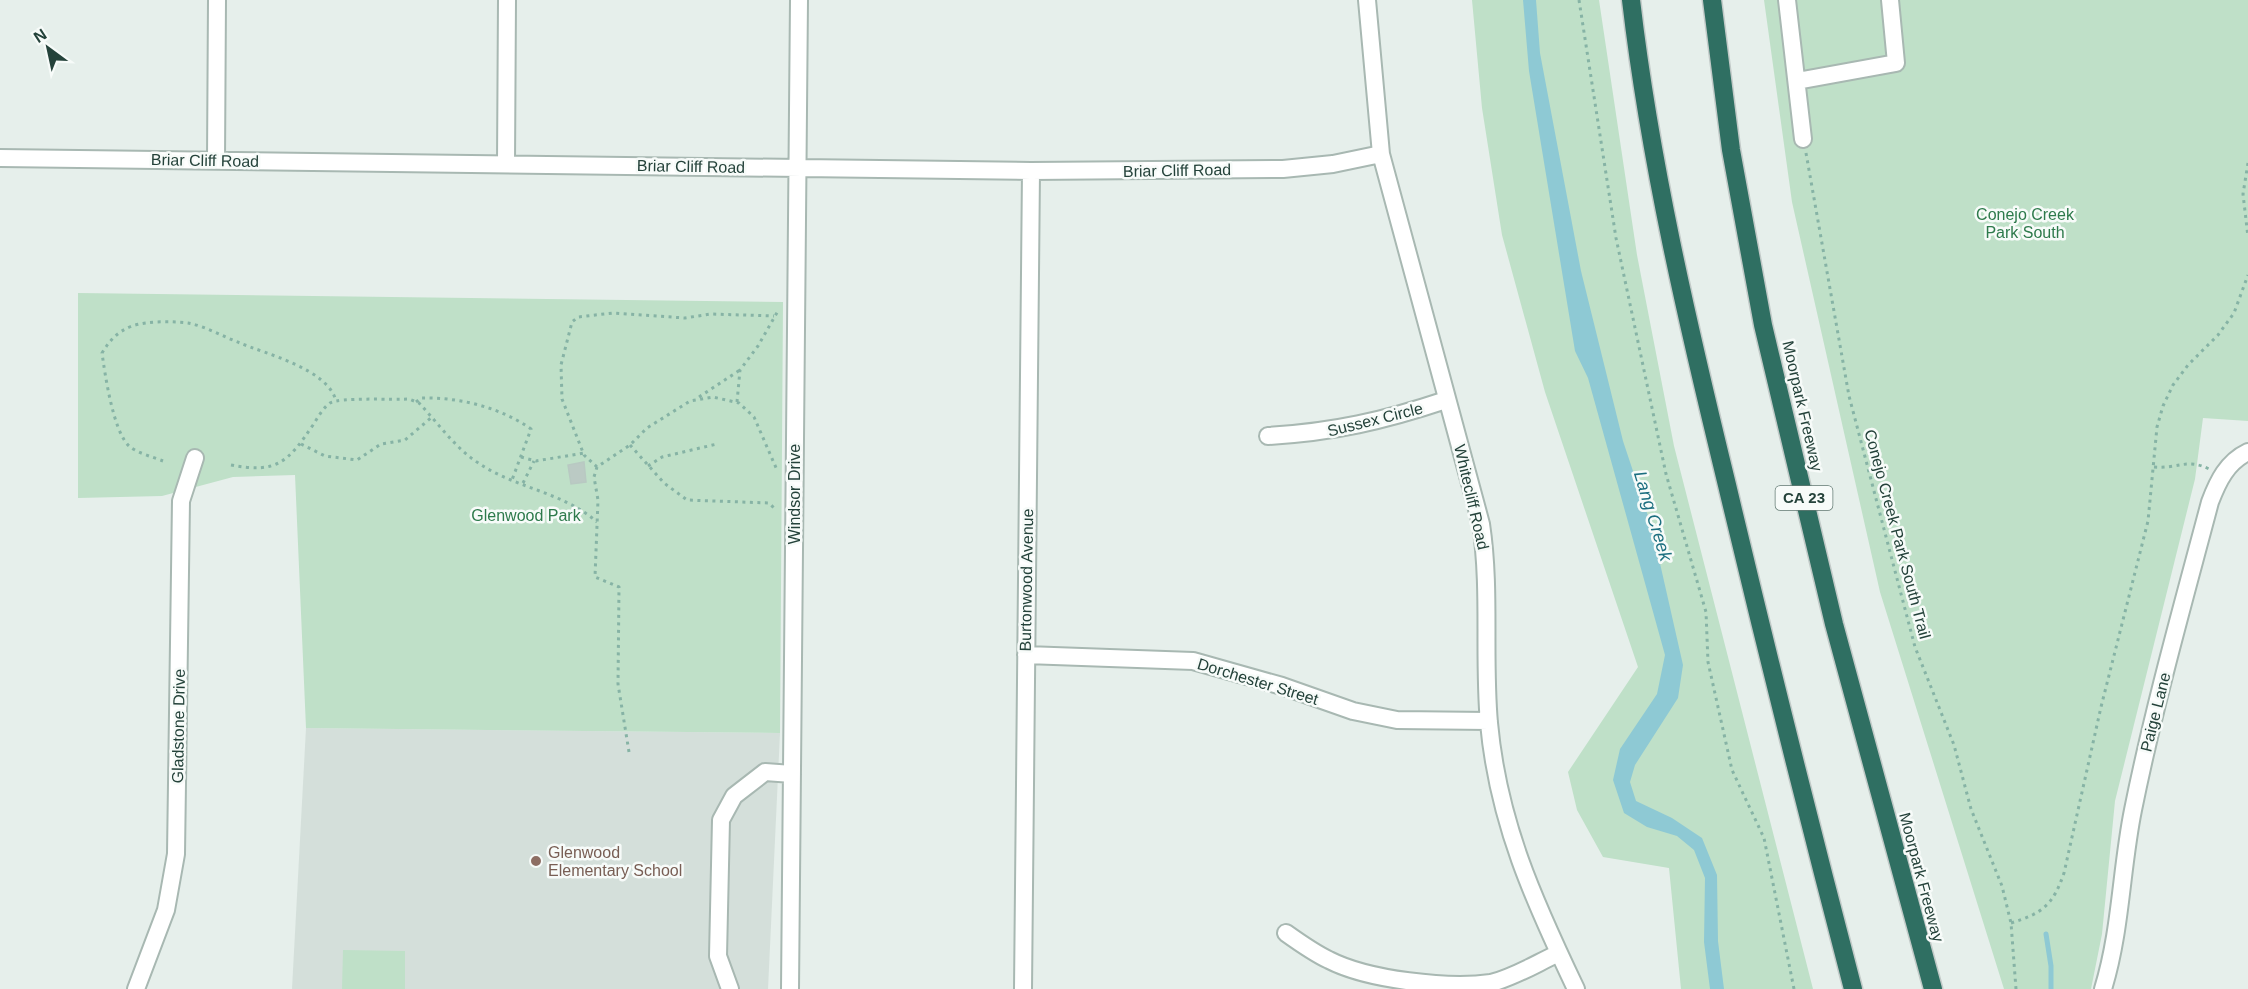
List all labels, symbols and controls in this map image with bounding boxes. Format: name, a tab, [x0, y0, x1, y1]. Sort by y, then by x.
north arrow	[18, 18, 78, 78]
text: N	[31, 26, 50, 46]
street label: Briar Cliff Road	[151, 151, 259, 170]
street label: Briar Cliff Road	[637, 157, 745, 176]
street label: Briar Cliff Road	[1123, 161, 1231, 180]
park label: Conejo Creek Park South	[1976, 206, 2075, 241]
street label: Moorpark Freeway	[1779, 339, 1826, 473]
street label: Sussex Circle	[1326, 399, 1425, 440]
street label: Conejo Creek Park South Trail	[1861, 428, 1934, 641]
street label: Whitecliff Road	[1451, 443, 1492, 551]
street label: Windsor Drive	[786, 444, 803, 544]
water label: Lang Creek	[1630, 469, 1676, 564]
road number: CA 23	[1776, 486, 1832, 510]
park label: Glenwood Park	[471, 507, 582, 524]
street label: Burtonwood Avenue	[1017, 508, 1036, 652]
street label: Dorchester Street	[1195, 655, 1321, 708]
street label: Gladstone Drive	[169, 668, 188, 784]
street label: Paige Lane	[2137, 671, 2174, 753]
street label: Moorpark Freeway	[1896, 811, 1947, 944]
place label: Glenwood Elementary School	[548, 844, 682, 879]
marker: Glenwood Elementary School	[529, 854, 543, 868]

